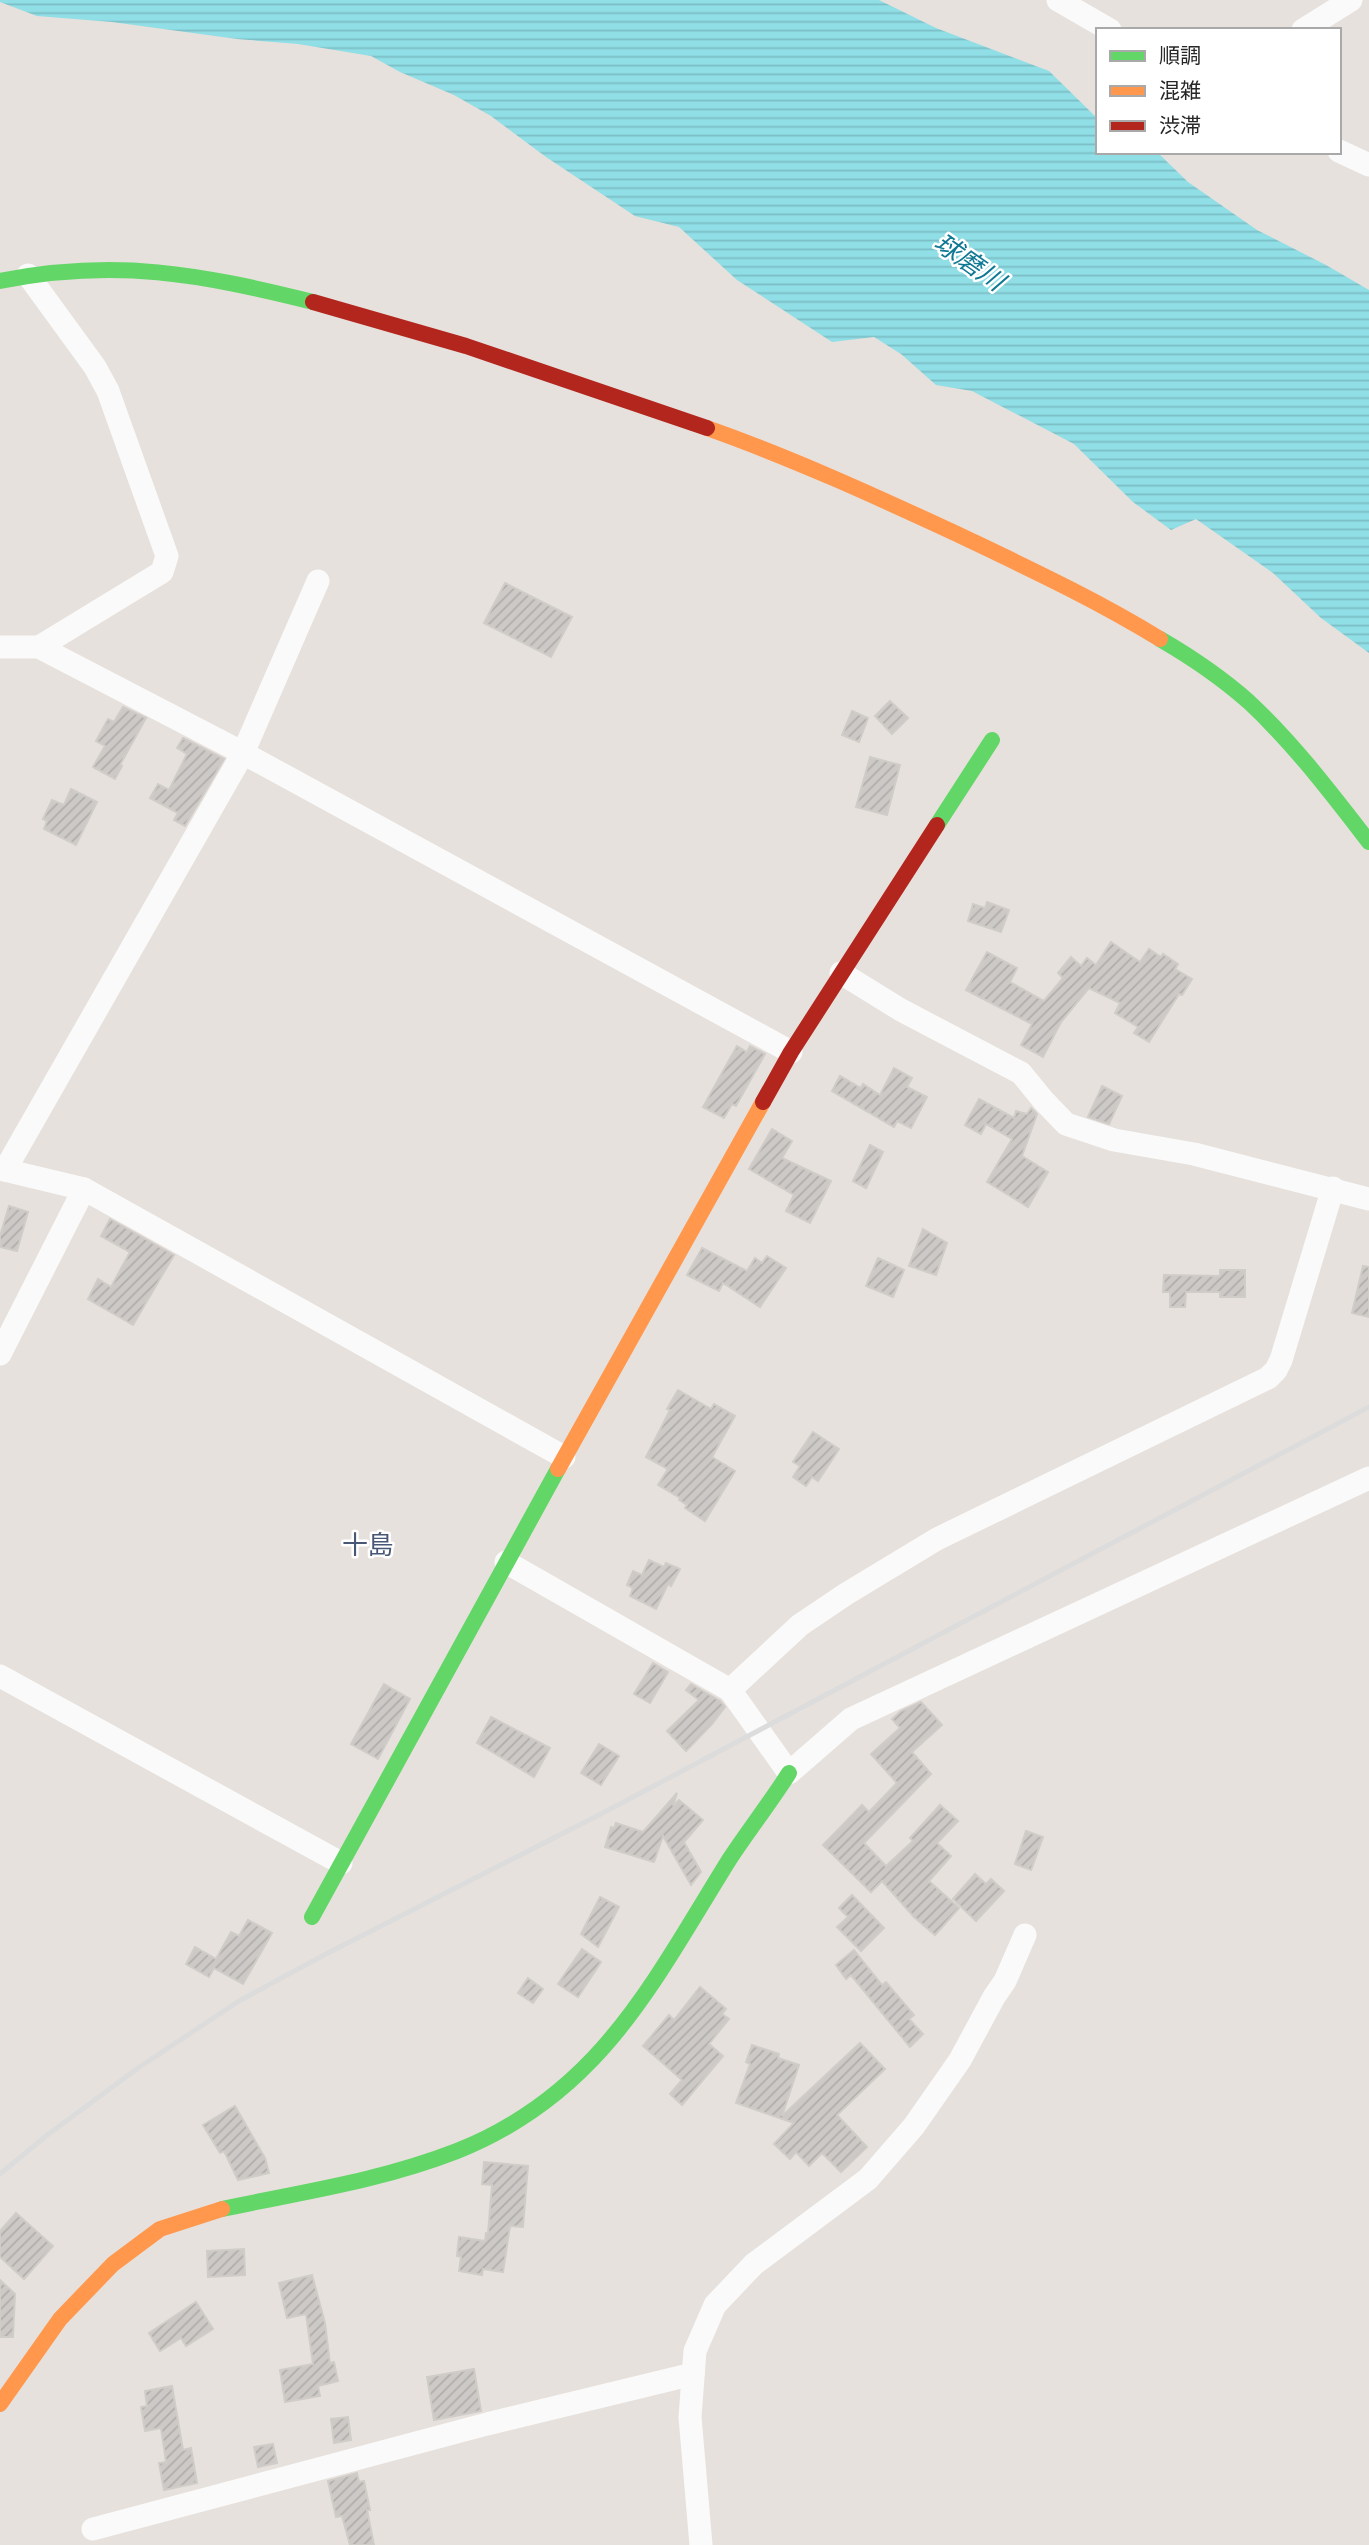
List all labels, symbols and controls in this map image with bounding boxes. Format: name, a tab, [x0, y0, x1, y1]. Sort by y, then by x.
legend	[1096, 28, 1341, 154]
text: 順調	[1159, 41, 1201, 69]
text: 混雑	[1159, 76, 1201, 104]
text: 渋滞	[1159, 111, 1201, 139]
water label: 球磨川	[928, 224, 1015, 300]
district label: 十島	[342, 1526, 394, 1562]

